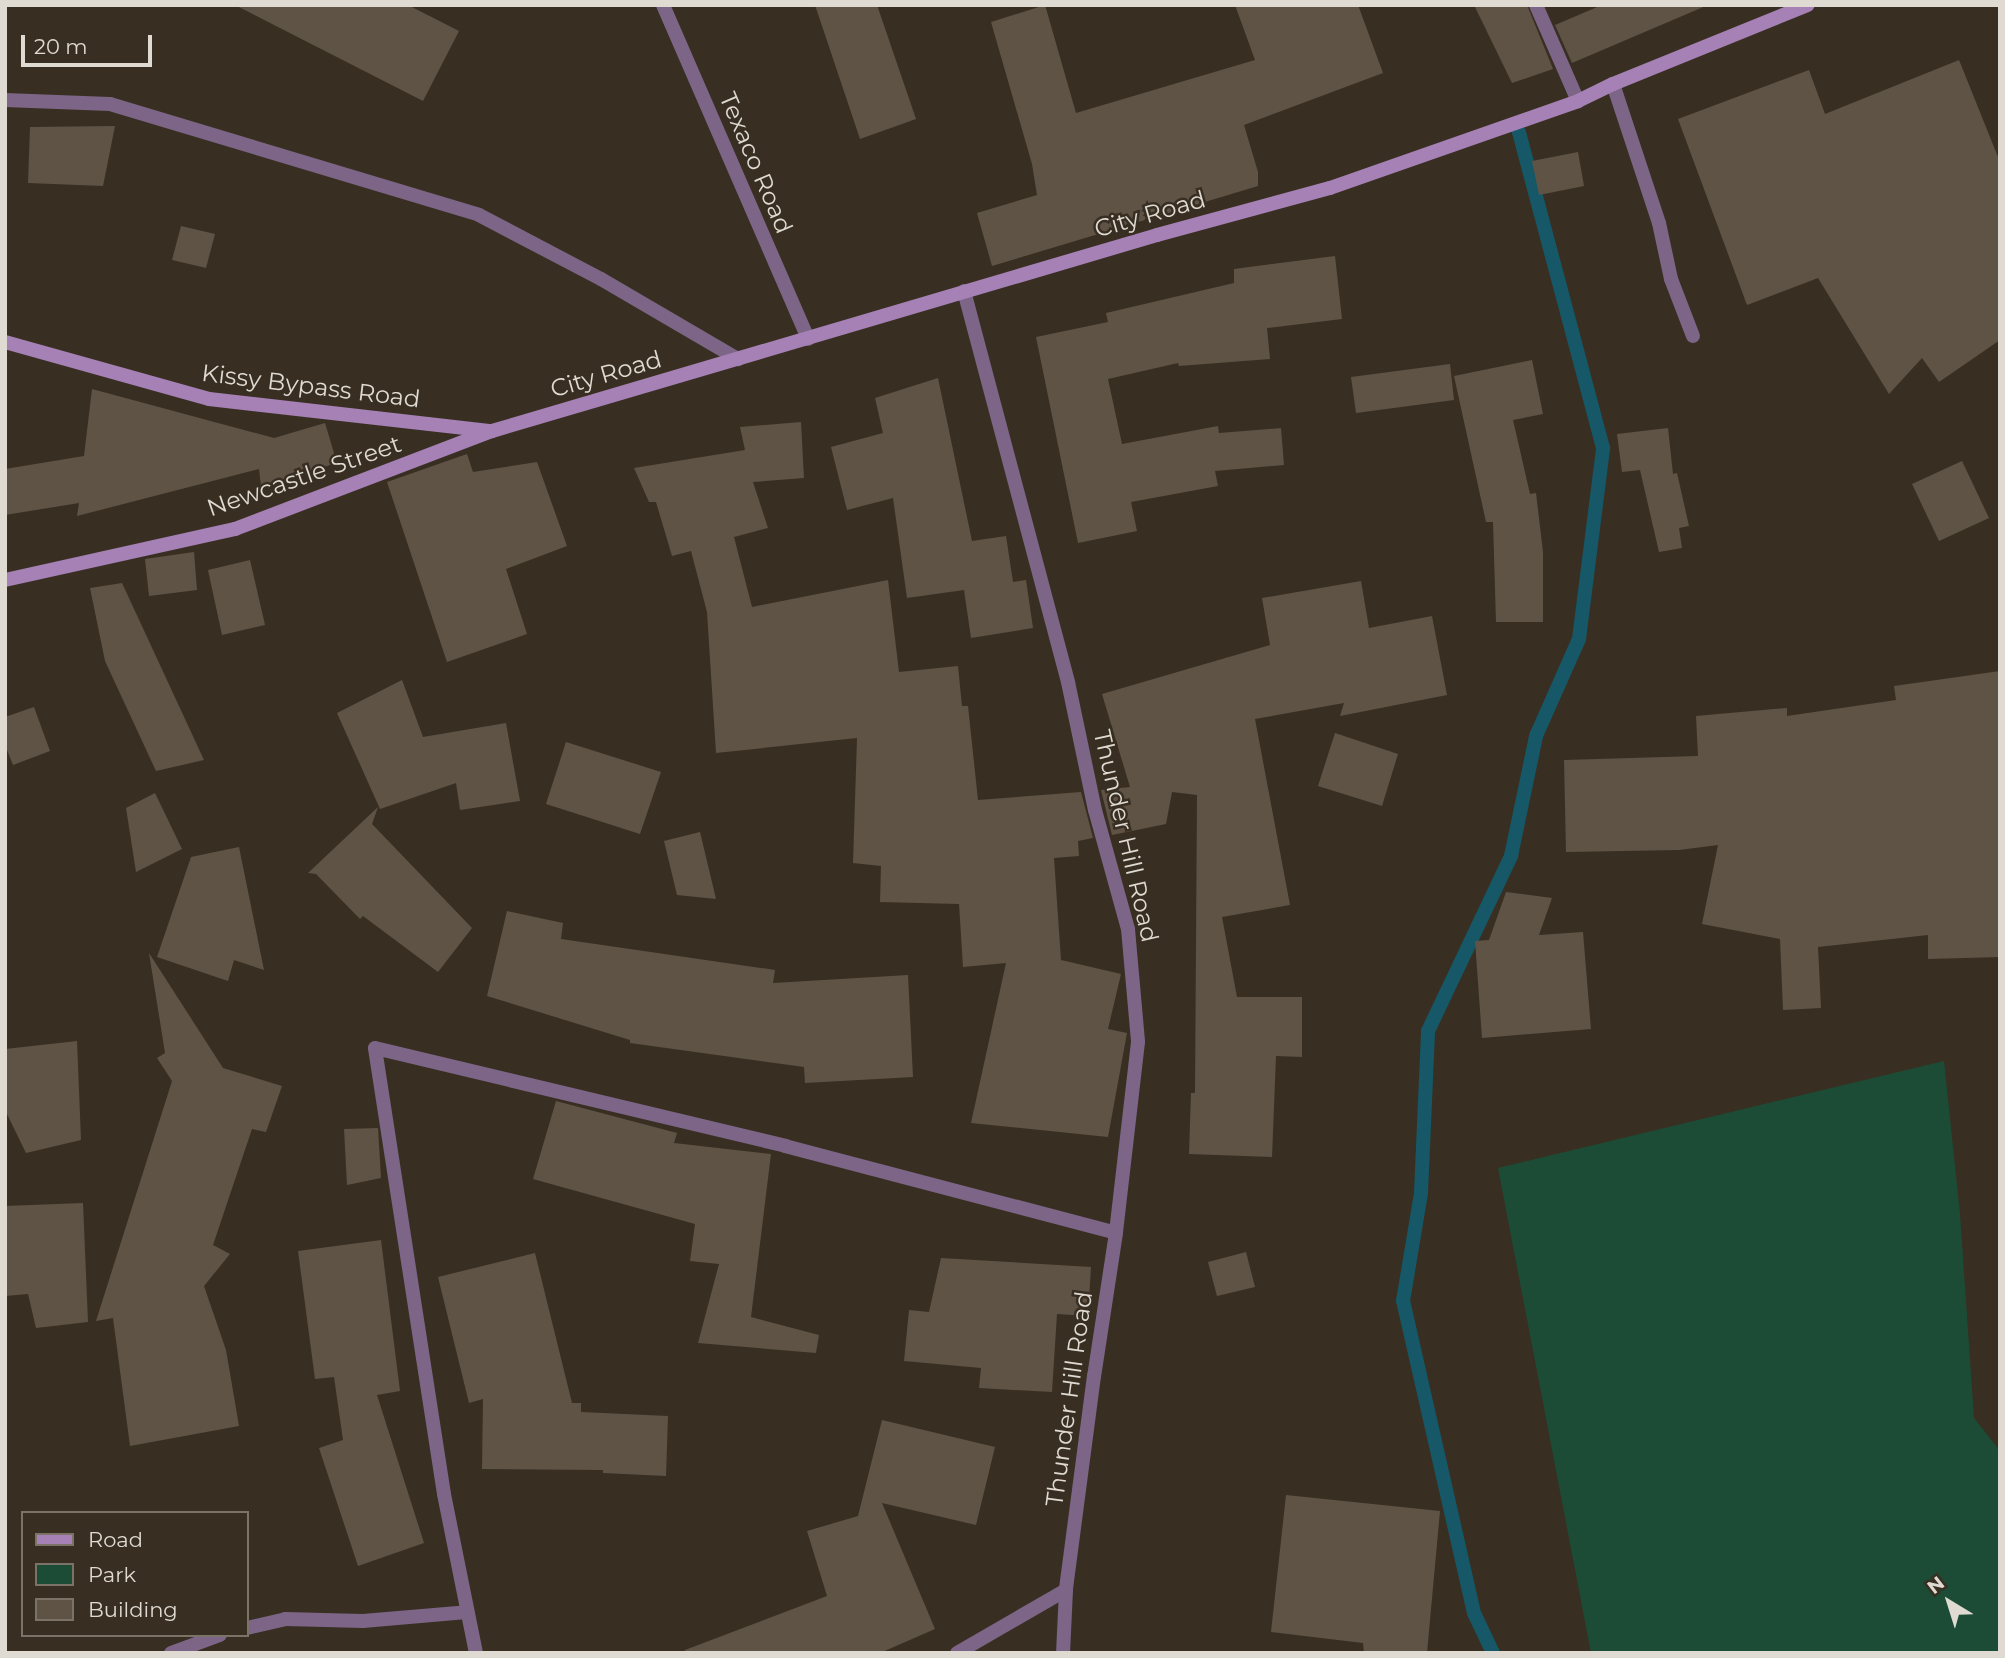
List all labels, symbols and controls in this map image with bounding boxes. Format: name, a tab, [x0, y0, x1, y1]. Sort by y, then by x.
scale bar	[24, 21, 156, 65]
text: 20 m	[34, 34, 88, 59]
street label: Texaco Road	[713, 88, 799, 238]
street label: City Road	[1091, 184, 1209, 244]
street label: City Road	[547, 344, 665, 404]
street label: Kissy Bypass Road	[200, 358, 422, 414]
street label: Newcastle Street	[203, 429, 405, 523]
street label: Thunder Hill Road	[1088, 727, 1164, 945]
street label: Thunder Hill Road	[1040, 1290, 1098, 1508]
legend	[21, 1511, 248, 1637]
text: Road	[88, 1527, 143, 1552]
text: Park	[88, 1562, 136, 1587]
north arrow	[1914, 1567, 1984, 1637]
text: N	[1923, 1571, 1949, 1599]
text: Building	[88, 1597, 178, 1622]

